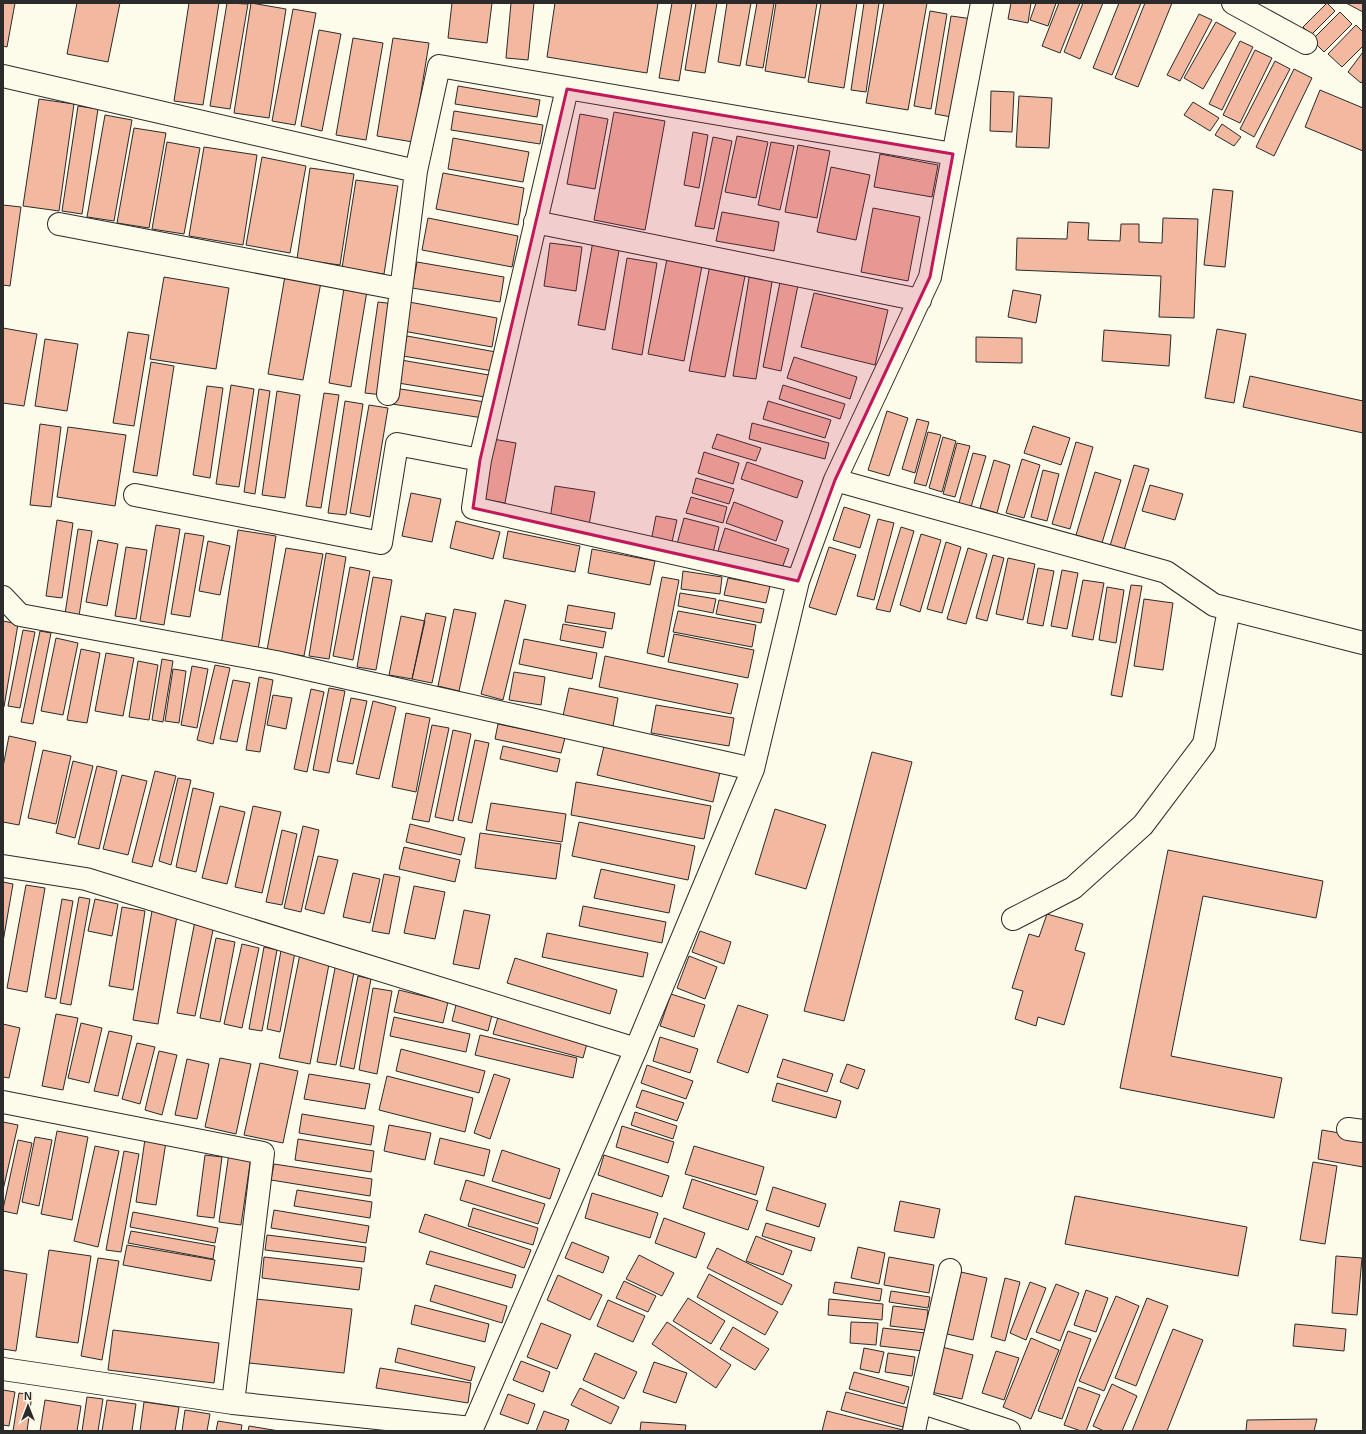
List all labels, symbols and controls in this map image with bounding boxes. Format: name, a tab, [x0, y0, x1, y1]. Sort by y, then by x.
north arrow	[8, 1386, 48, 1426]
text: N	[24, 1390, 32, 1402]

